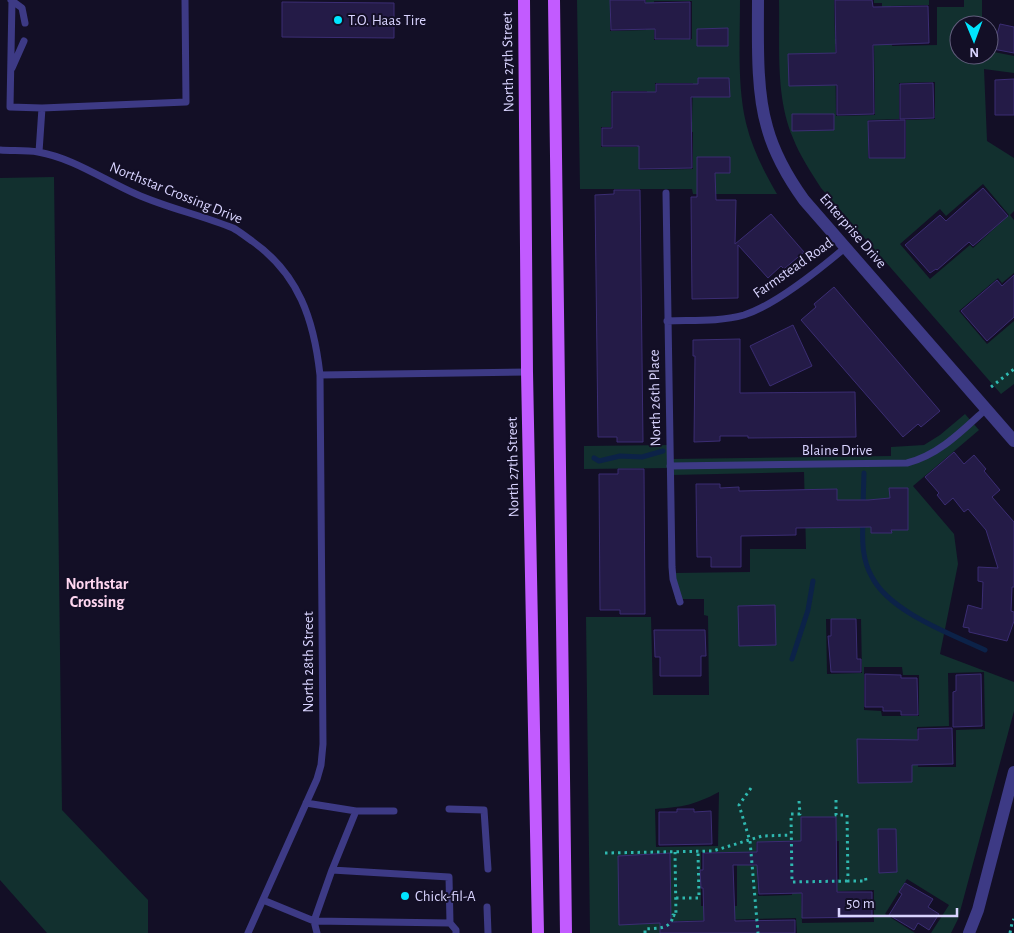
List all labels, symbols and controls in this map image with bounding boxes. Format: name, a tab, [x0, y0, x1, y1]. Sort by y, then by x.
street label: North 27th Street	[500, 11, 516, 112]
place label: T.O. Haas Tire	[348, 13, 426, 28]
marker: T.O. Haas Tire	[332, 14, 344, 26]
north arrow	[949, 15, 999, 65]
text: N	[969, 45, 979, 59]
street label: Northstar Crossing Drive	[107, 159, 245, 227]
street label: Enterprise Drive	[817, 191, 889, 271]
street label: Farmstead Road	[750, 235, 836, 301]
street label: North 26th Place	[647, 349, 663, 447]
street label: North 27th Street	[505, 416, 521, 517]
street label: Blaine Drive	[802, 443, 872, 458]
district label: Northstar Crossing	[66, 576, 129, 610]
street label: North 28th Street	[301, 611, 316, 713]
scale bar	[839, 886, 956, 918]
place label: Chick-fil-A	[415, 889, 476, 904]
marker: Chick-fil-A	[399, 890, 411, 902]
text: 50 m	[846, 896, 875, 911]

